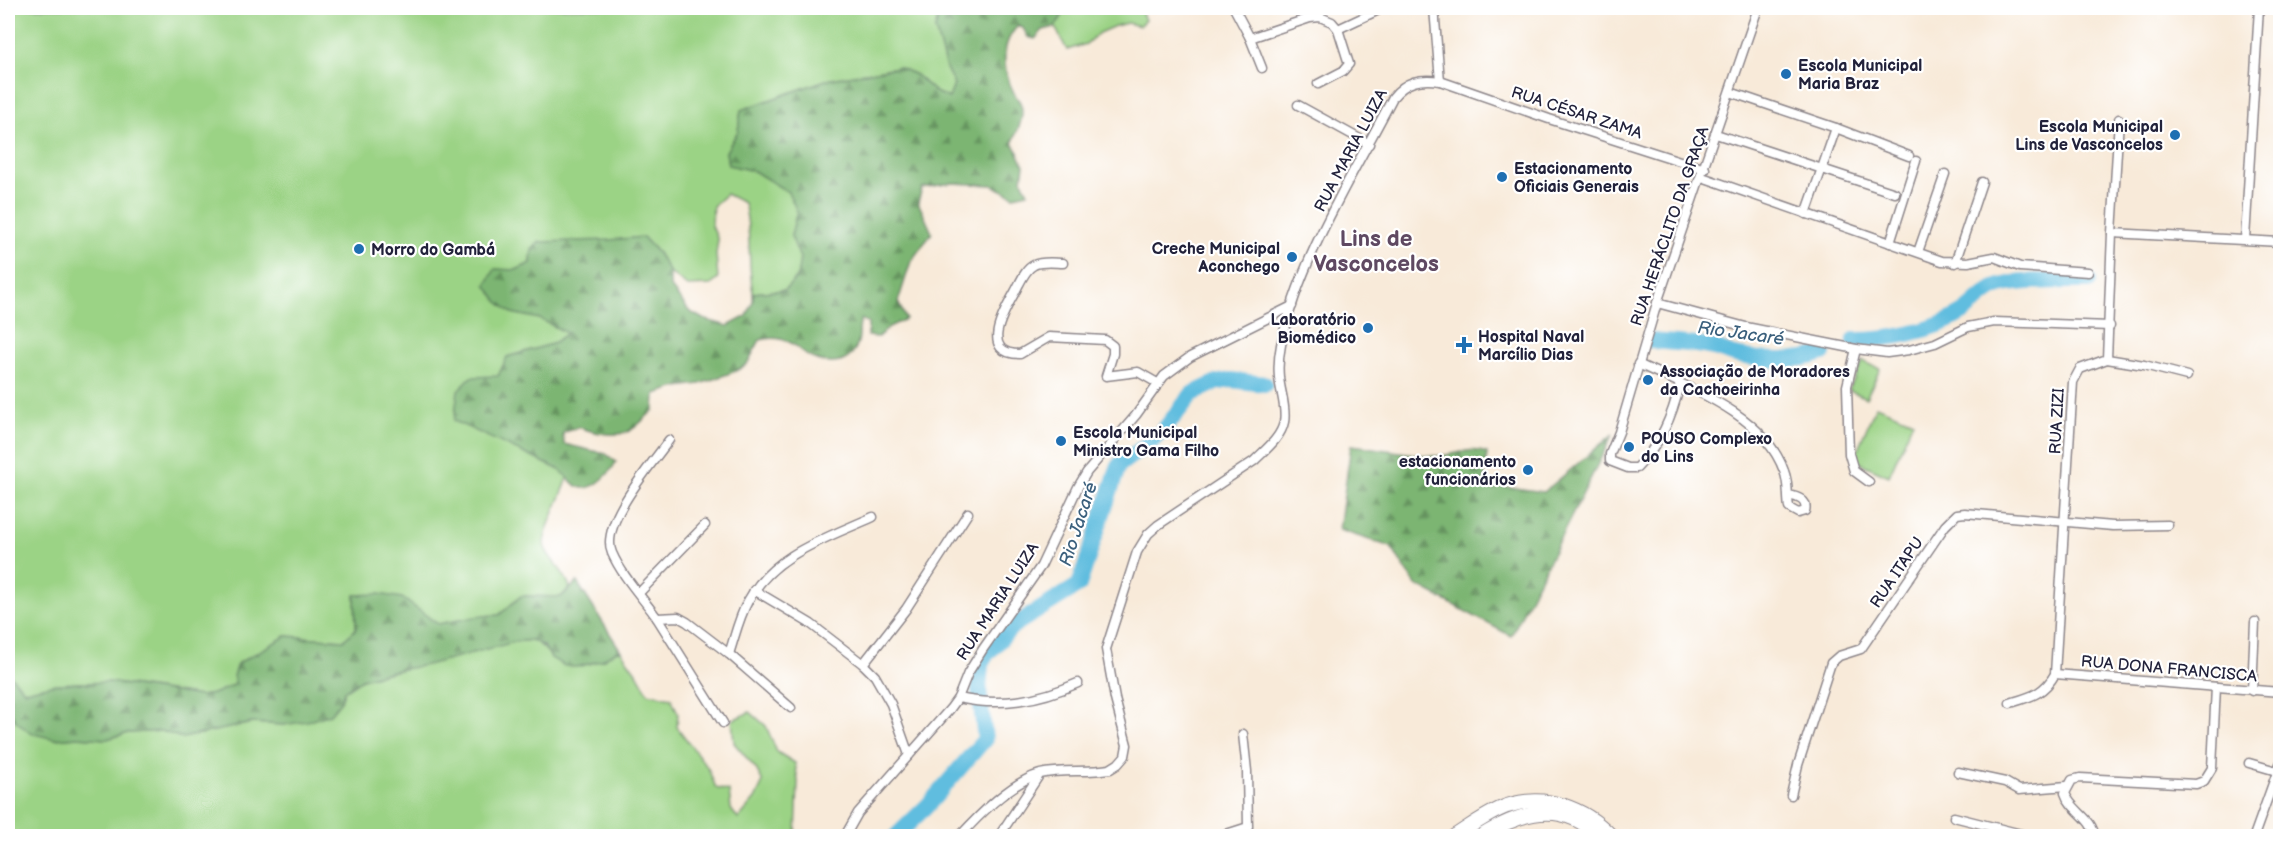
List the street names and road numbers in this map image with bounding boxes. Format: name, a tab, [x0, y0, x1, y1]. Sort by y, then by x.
street label: RUA CÉSAR ZAMA	[1509, 81, 1645, 144]
street label: RUA MARIA LUIZA	[1311, 86, 1392, 215]
street label: RUA HERÁCLITO DA GRAÇA	[1625, 123, 1714, 329]
street label: RUA ZIZI	[2046, 387, 2069, 455]
street label: RUA ITAPU	[1867, 534, 1928, 612]
street label: RUA MARIA LUIZA	[953, 539, 1043, 664]
street label: RUA DONA FRANCISCA	[2080, 652, 2258, 687]

